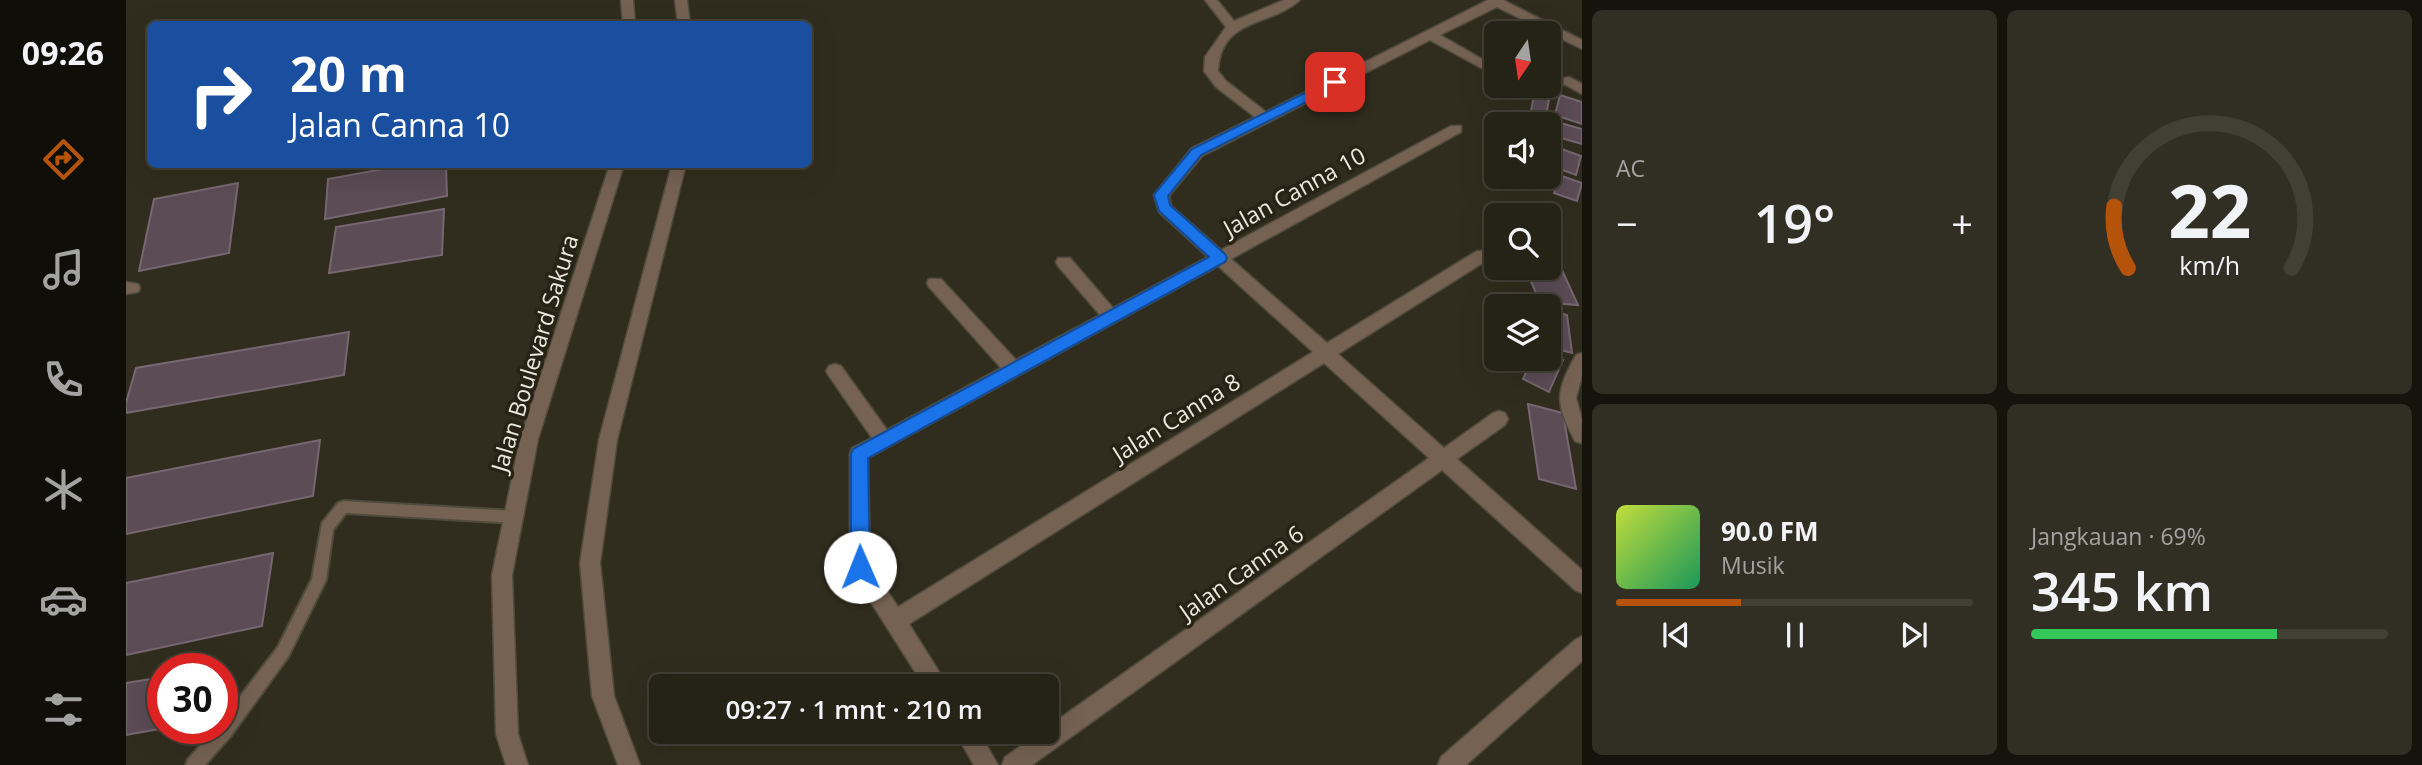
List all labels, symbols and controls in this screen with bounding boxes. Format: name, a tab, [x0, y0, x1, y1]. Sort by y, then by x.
north arrow	[1484, 21, 1561, 98]
map controls	[1484, 21, 1561, 371]
text: 09:26	[22, 31, 104, 74]
text: 20 m	[290, 40, 407, 106]
icon: right	[175, 49, 266, 140]
pin	[1305, 52, 1365, 112]
icon: arrive	[1316, 63, 1354, 101]
text: Jalan Canna 10	[290, 103, 510, 146]
button: sound	[1484, 112, 1561, 189]
icon: directions	[39, 135, 88, 184]
street label: Jalan Canna 10	[1215, 139, 1371, 244]
text: AC	[1616, 152, 1645, 184]
text: 22	[2168, 160, 2251, 259]
text: 19°	[1754, 187, 1835, 258]
text: −	[1616, 197, 1638, 249]
text: +	[1951, 197, 1973, 249]
button: search	[1484, 203, 1561, 280]
street label: Jalan Boulevard Sakura	[482, 230, 585, 478]
icon: music	[39, 245, 88, 294]
text: km/h	[2179, 248, 2240, 282]
button: layers	[1484, 294, 1561, 371]
icon: phone	[39, 355, 88, 404]
street label: Jalan Canna 8	[1104, 365, 1246, 470]
icon: climate	[39, 465, 88, 514]
text: 90.0 FM	[1721, 513, 1819, 549]
street label: Jalan Canna 6	[1171, 517, 1310, 628]
text: Jangkauan · 69%	[2031, 520, 2206, 552]
position arrow	[823, 530, 897, 604]
text: Musik	[1721, 549, 1785, 581]
text: 345 km	[2031, 555, 2213, 626]
icon: car	[39, 575, 88, 624]
icon: previous	[1657, 616, 1695, 654]
icon: pause	[1776, 616, 1814, 654]
icon: next	[1895, 616, 1933, 654]
speed limit sign: 30	[147, 653, 238, 744]
icon: filters	[39, 685, 88, 734]
text: 09:27 · 1 mnt · 210 m	[725, 691, 983, 727]

